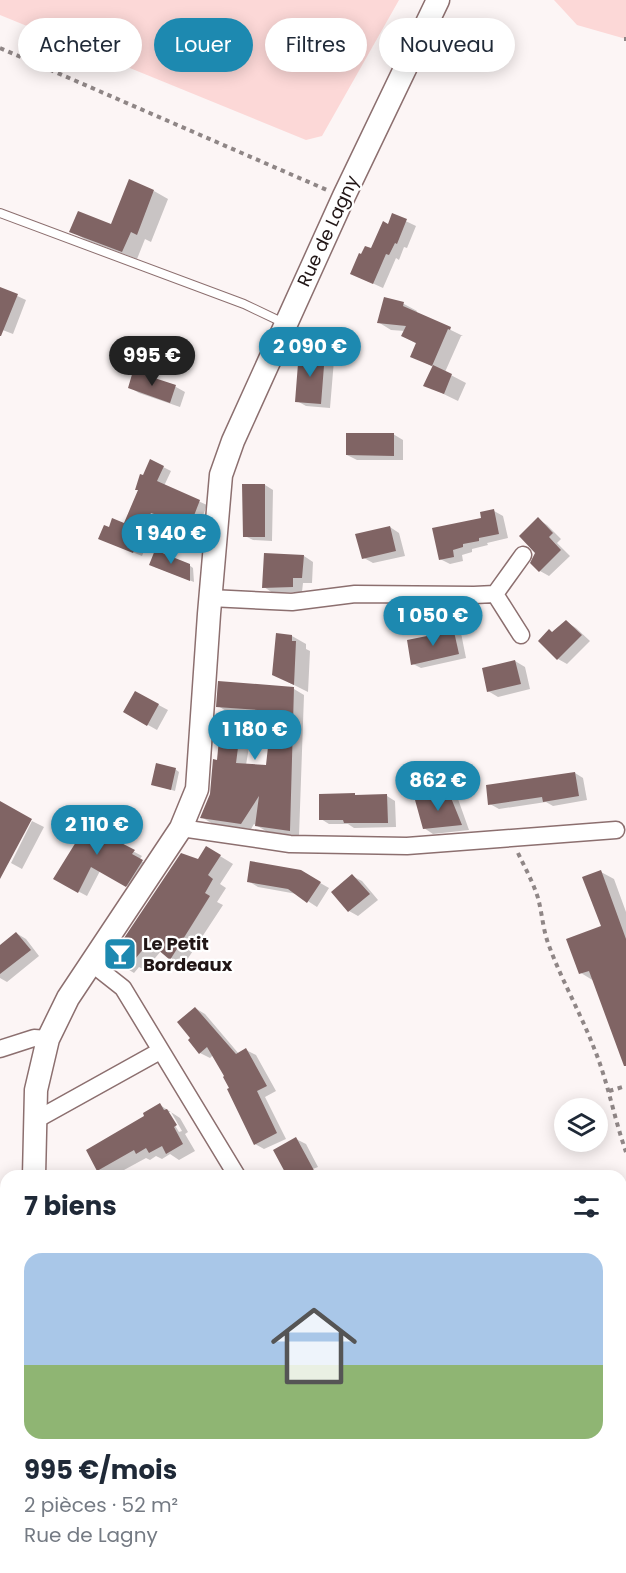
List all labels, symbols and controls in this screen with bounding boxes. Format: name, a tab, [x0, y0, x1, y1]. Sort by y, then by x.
chip: Acheter	[18, 18, 142, 72]
chip: Louer	[154, 18, 253, 72]
chip: Filtres	[265, 18, 367, 72]
chip: Nouveau	[379, 18, 515, 72]
street label: Rue de Lagny	[291, 171, 364, 291]
pin: 2 090 €	[255, 327, 365, 378]
text: 2 090 €	[273, 332, 347, 360]
pin: 995 €	[110, 336, 194, 387]
text: 995 €	[123, 341, 181, 369]
pin: 1 940 €	[116, 514, 226, 565]
text: 1 940 €	[136, 519, 206, 547]
pin: 1 050 €	[378, 596, 488, 647]
text: 1 050 €	[398, 601, 469, 629]
pin: 1 180 €	[200, 710, 310, 761]
text: 1 180 €	[222, 715, 288, 743]
pin: 862 €	[396, 761, 480, 812]
text: 862 €	[409, 766, 467, 794]
pin: 2 110 €	[42, 805, 152, 856]
text: 2 110 €	[65, 810, 129, 838]
place label: Le Petit Bordeaux	[143, 931, 233, 977]
bar icon: Le Petit Bordeaux	[102, 936, 138, 972]
map controls	[554, 1098, 608, 1152]
button: layers	[554, 1098, 608, 1152]
text: 7 biens	[24, 1188, 117, 1224]
icon: filters	[570, 1190, 603, 1223]
icon: home	[260, 1292, 368, 1400]
text: 995 €/mois	[24, 1452, 177, 1488]
text: 2 pièces · 52 m²	[24, 1491, 178, 1519]
text: Rue de Lagny	[24, 1521, 158, 1549]

